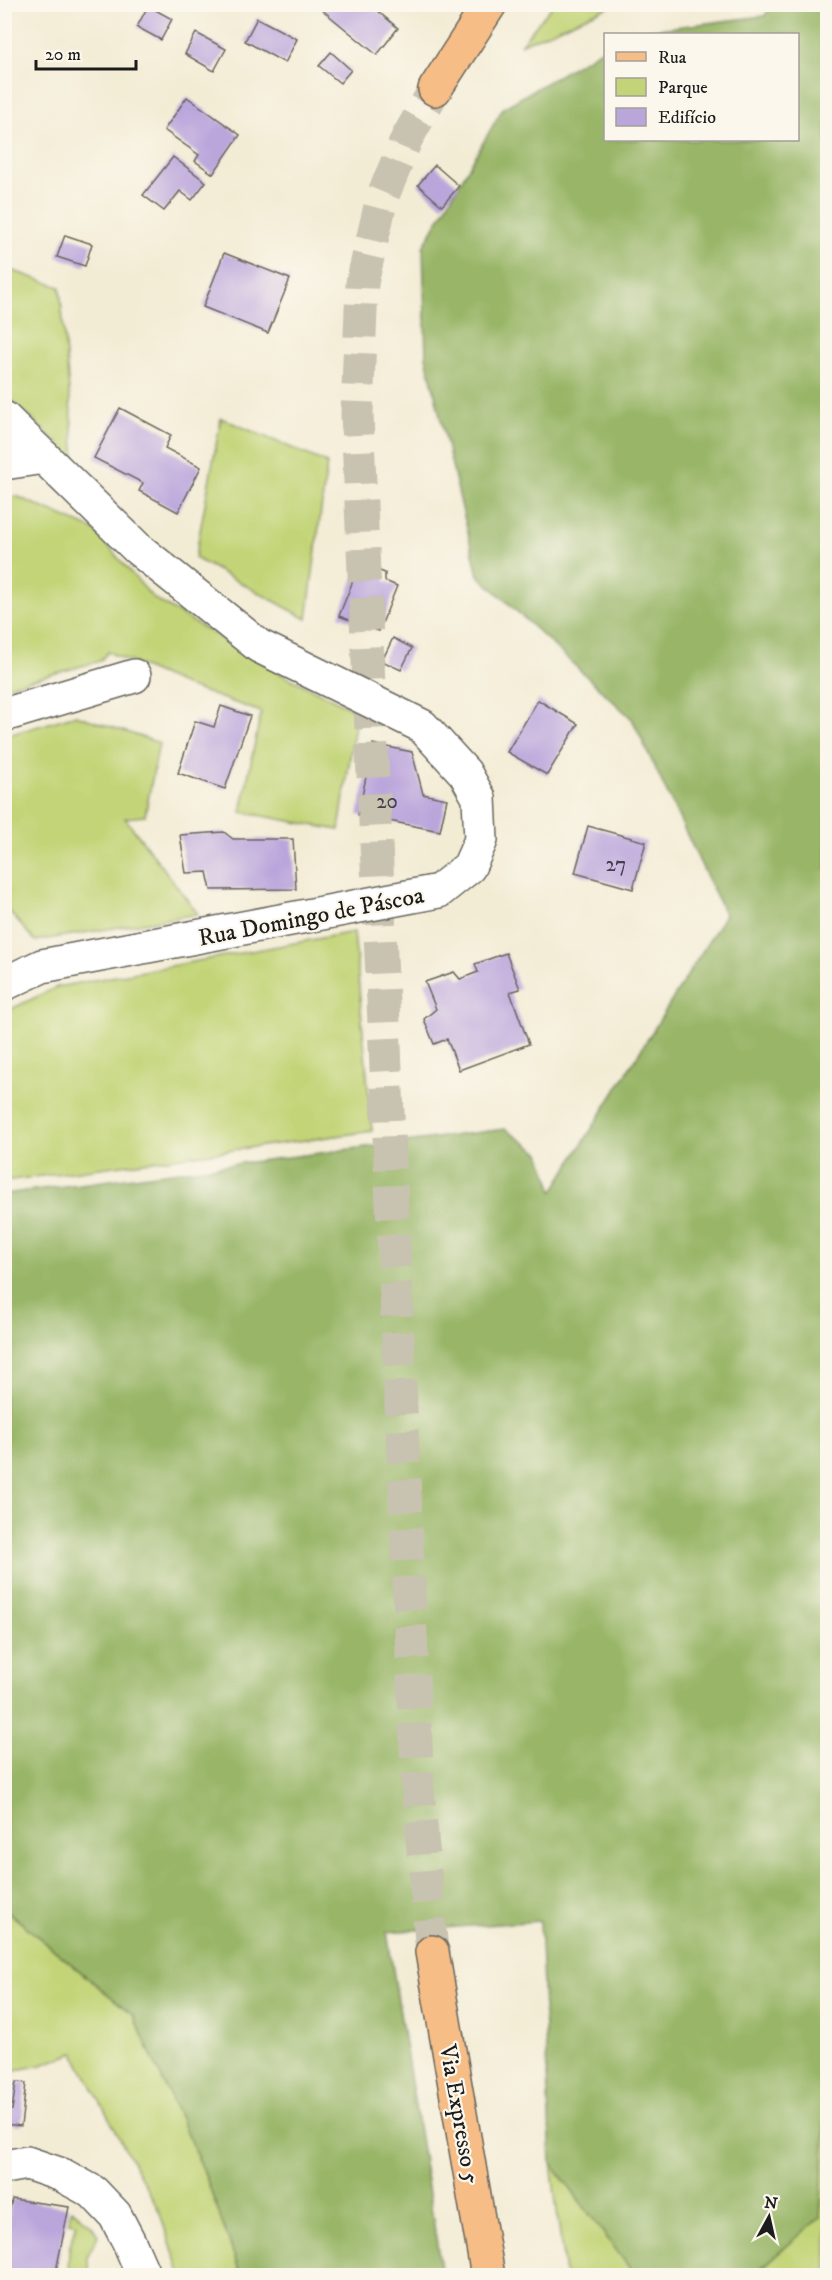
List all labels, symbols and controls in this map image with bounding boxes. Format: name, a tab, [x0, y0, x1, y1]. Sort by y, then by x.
scale bar	[36, 33, 136, 71]
legend	[604, 33, 799, 141]
text: 20 m	[45, 44, 81, 66]
text: Rua	[658, 47, 687, 69]
text: Parque	[658, 77, 708, 99]
text: Edifício	[658, 107, 716, 129]
house number: 20	[376, 789, 398, 815]
house number: 27	[606, 852, 626, 878]
street label: Rua Domingo de Páscoa	[196, 880, 427, 954]
street label: Via Expresso 5	[432, 2041, 486, 2186]
north arrow	[739, 2187, 799, 2247]
text: N	[763, 2192, 779, 2214]

